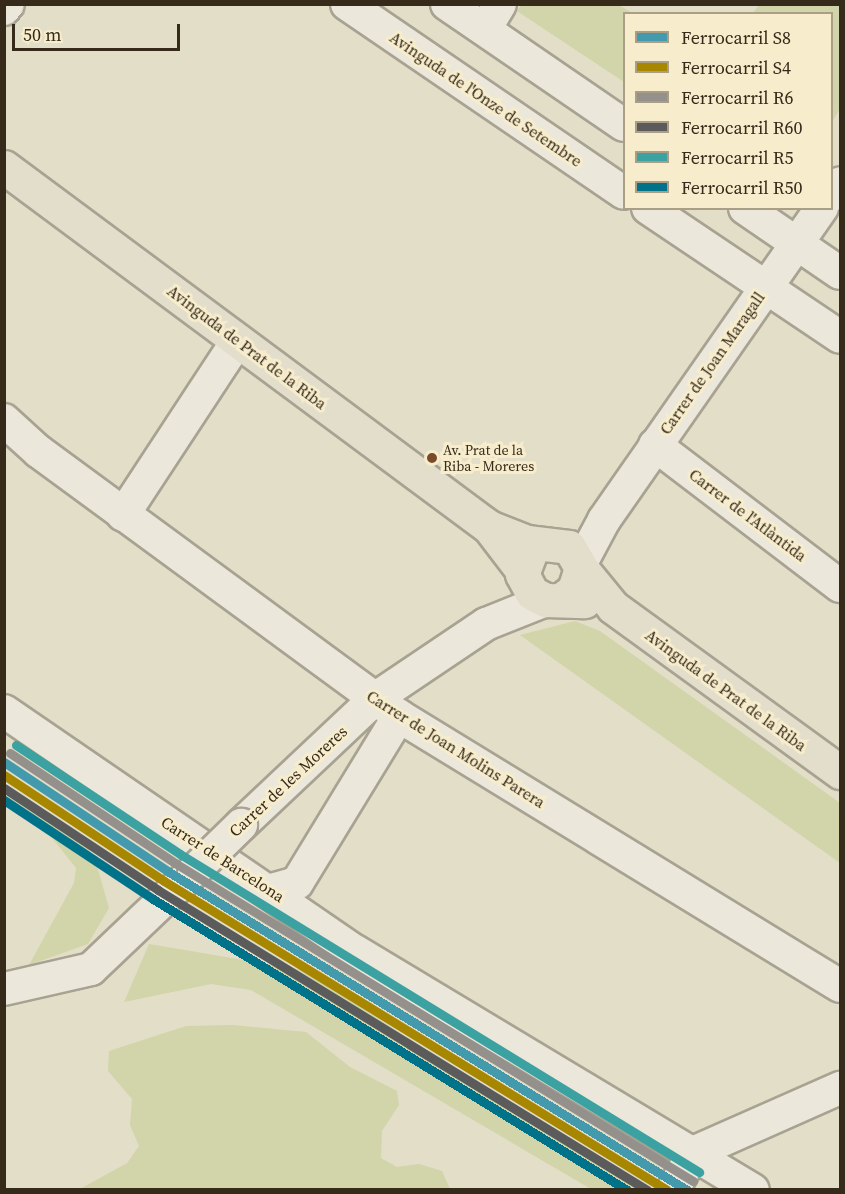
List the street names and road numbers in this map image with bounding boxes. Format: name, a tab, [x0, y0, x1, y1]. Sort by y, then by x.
street label: Avinguda de l'Onze de Setembre	[386, 27, 586, 171]
street label: Avinguda de Prat de la Riba	[164, 281, 330, 413]
street label: Carrer de Joan Maragall	[656, 288, 768, 438]
street label: Carrer de l'Atlàntida	[686, 465, 810, 565]
street label: Avinguda de Prat de la Riba	[642, 625, 810, 755]
street label: Carrer de Joan Molins Parera	[363, 686, 549, 812]
street label: Carrer de les Moreres	[225, 721, 351, 841]
street label: Carrer de Barcelona	[158, 812, 288, 906]

